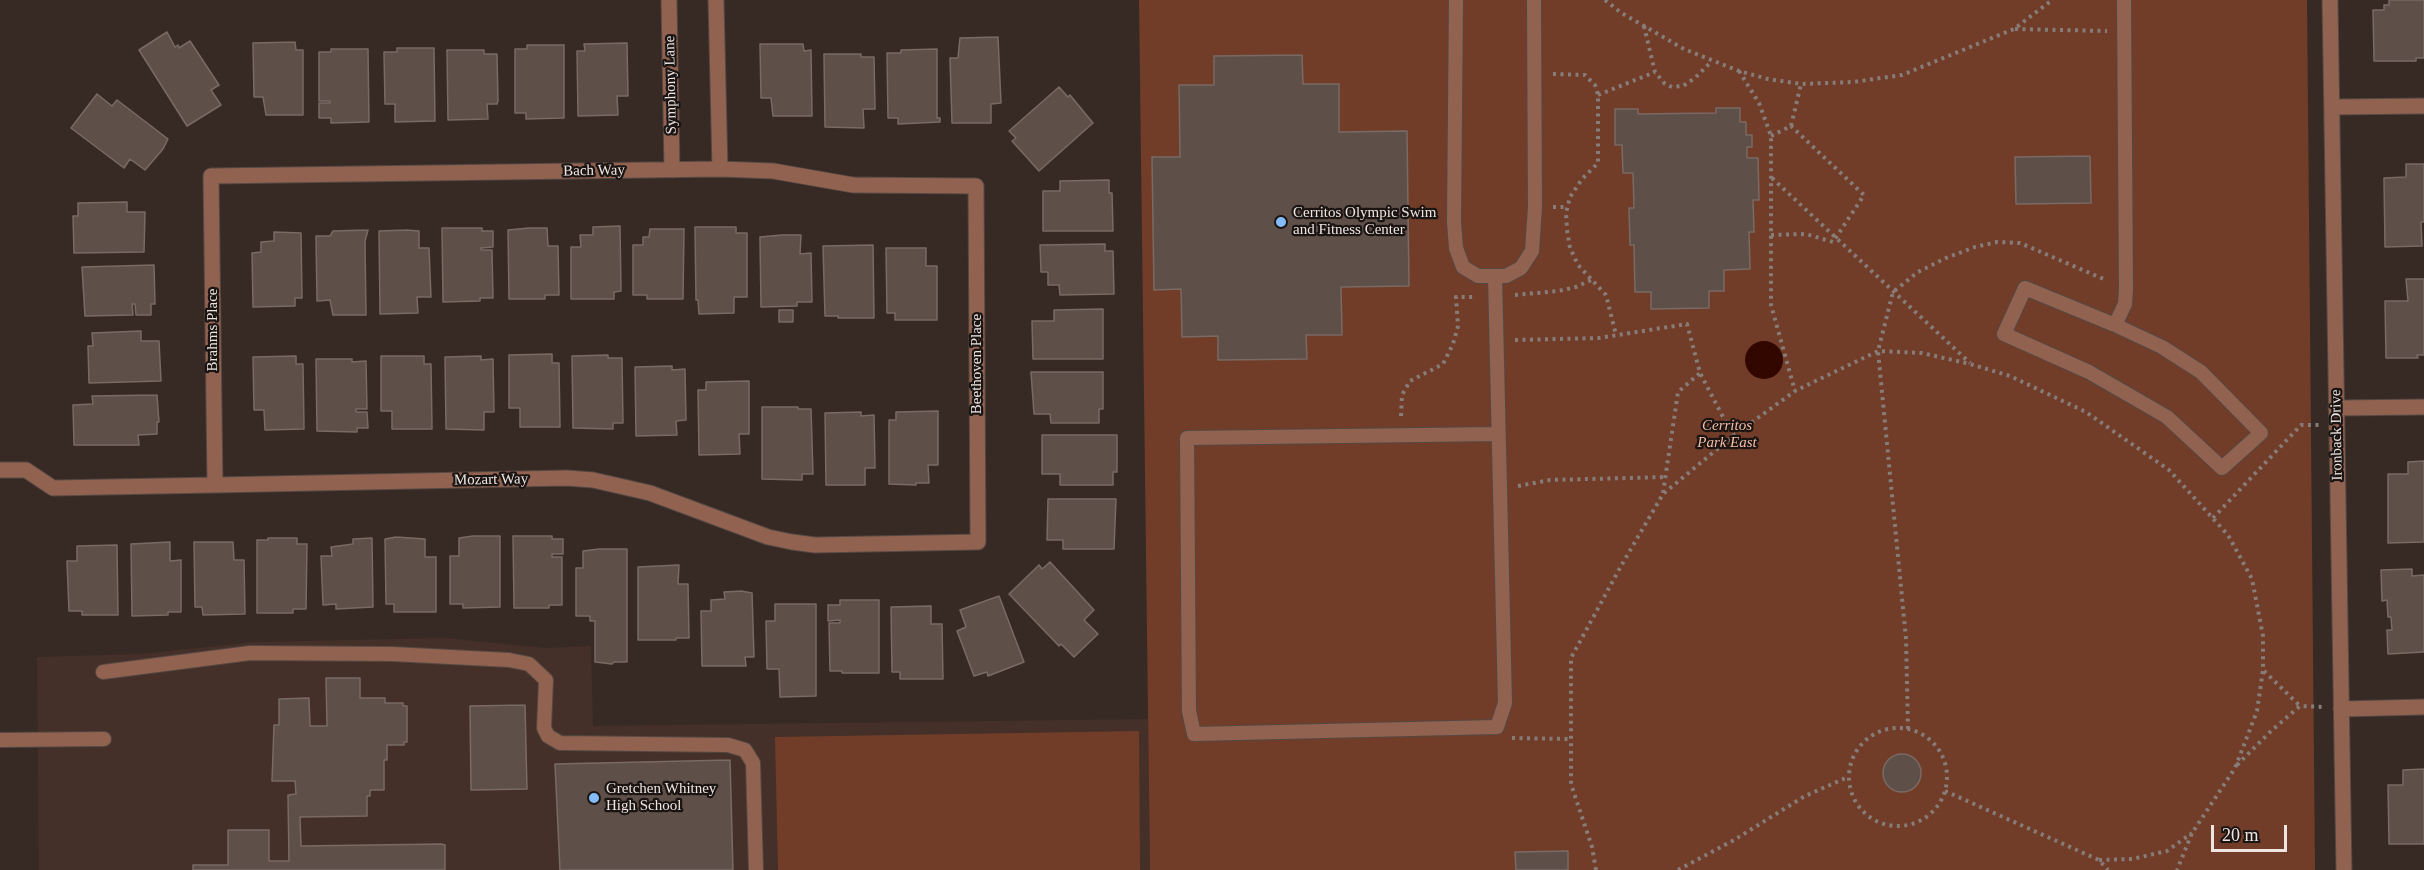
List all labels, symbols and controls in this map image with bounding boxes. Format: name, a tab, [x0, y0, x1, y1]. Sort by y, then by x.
street label: Symphony Lane	[661, 35, 681, 135]
street label: Bach Way	[563, 161, 625, 181]
place label: Cerritos Olympic Swim and Fitness Center	[1293, 204, 1436, 239]
marker: Cerritos Olympic Swim and Fitness Center	[1274, 215, 1288, 229]
street label: Brahms Place	[204, 289, 222, 371]
street label: Beethoven Place	[968, 314, 986, 414]
street label: Ironback Drive	[2327, 389, 2347, 481]
park label: Cerritos Park East	[1697, 417, 1757, 452]
street label: Mozart Way	[454, 470, 528, 490]
place label: Gretchen Whitney High School	[606, 780, 716, 815]
marker: Gretchen Whitney High School	[587, 791, 601, 805]
scale bar	[2214, 813, 2290, 851]
text: 20 m	[2222, 825, 2259, 845]

